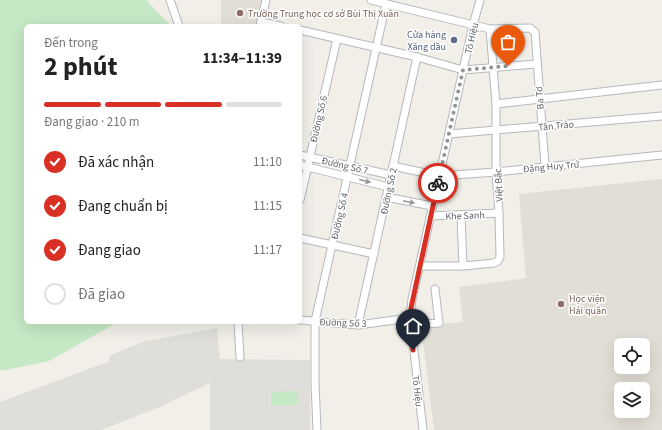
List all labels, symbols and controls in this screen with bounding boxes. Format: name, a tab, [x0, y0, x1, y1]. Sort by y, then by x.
place label: Trường Trung học cơ sở Bùi Thị Xuân	[248, 7, 399, 21]
marker: Trường Trung học cơ sở Bùi Thị Xuân	[235, 8, 245, 18]
street label: Tô Hiệu	[462, 21, 482, 55]
pin	[491, 25, 525, 66]
place label: Cửa hàng Xăng dầu	[407, 28, 446, 54]
icon: bag	[497, 31, 519, 53]
text: Đến trong	[44, 34, 98, 52]
marker: Cửa hàng Xăng dầu	[449, 35, 459, 45]
text: 2 phút	[44, 48, 117, 85]
text: 11:34–11:39	[202, 48, 282, 69]
street label: Ba Tơ	[532, 85, 548, 110]
street label: Đường Số 6	[307, 95, 331, 144]
text: Đang giao · 210 m	[44, 113, 140, 131]
street label: Tân Trào	[538, 117, 574, 135]
icon: check	[44, 151, 66, 173]
text: Đã xác nhận	[78, 152, 154, 173]
text: 11:10	[253, 153, 282, 171]
street label: Đường Số 7	[320, 154, 369, 178]
street label: Đặng Huy Trứ	[522, 158, 580, 176]
courier	[418, 163, 458, 203]
street label: Đường Số 2	[377, 167, 401, 216]
street label: Việt Bắc	[491, 168, 507, 202]
icon: bike	[427, 172, 449, 194]
one-way arrow	[359, 178, 371, 184]
street label: Đường Số 4	[328, 192, 352, 241]
icon: check	[44, 195, 66, 217]
text: Đang chuẩn bị	[78, 196, 168, 217]
text: 11:15	[253, 197, 282, 215]
one-way arrow	[403, 199, 415, 205]
street label: Khe Sanh	[445, 208, 485, 224]
icon: check	[44, 239, 66, 261]
text: Đang giao	[78, 240, 141, 261]
text: 11:17	[253, 241, 282, 259]
text: Đã giao	[78, 284, 125, 305]
place label: Học viện Hải quân	[569, 292, 607, 318]
marker: Học viện Hải quân	[556, 299, 566, 309]
pin	[396, 309, 430, 350]
street label: Đường Số 3	[319, 315, 367, 331]
icon: home	[402, 315, 424, 337]
map controls	[614, 338, 650, 418]
button: locate	[614, 338, 650, 374]
street label: Tô Hiệu	[408, 375, 426, 408]
button: layers	[614, 382, 650, 418]

